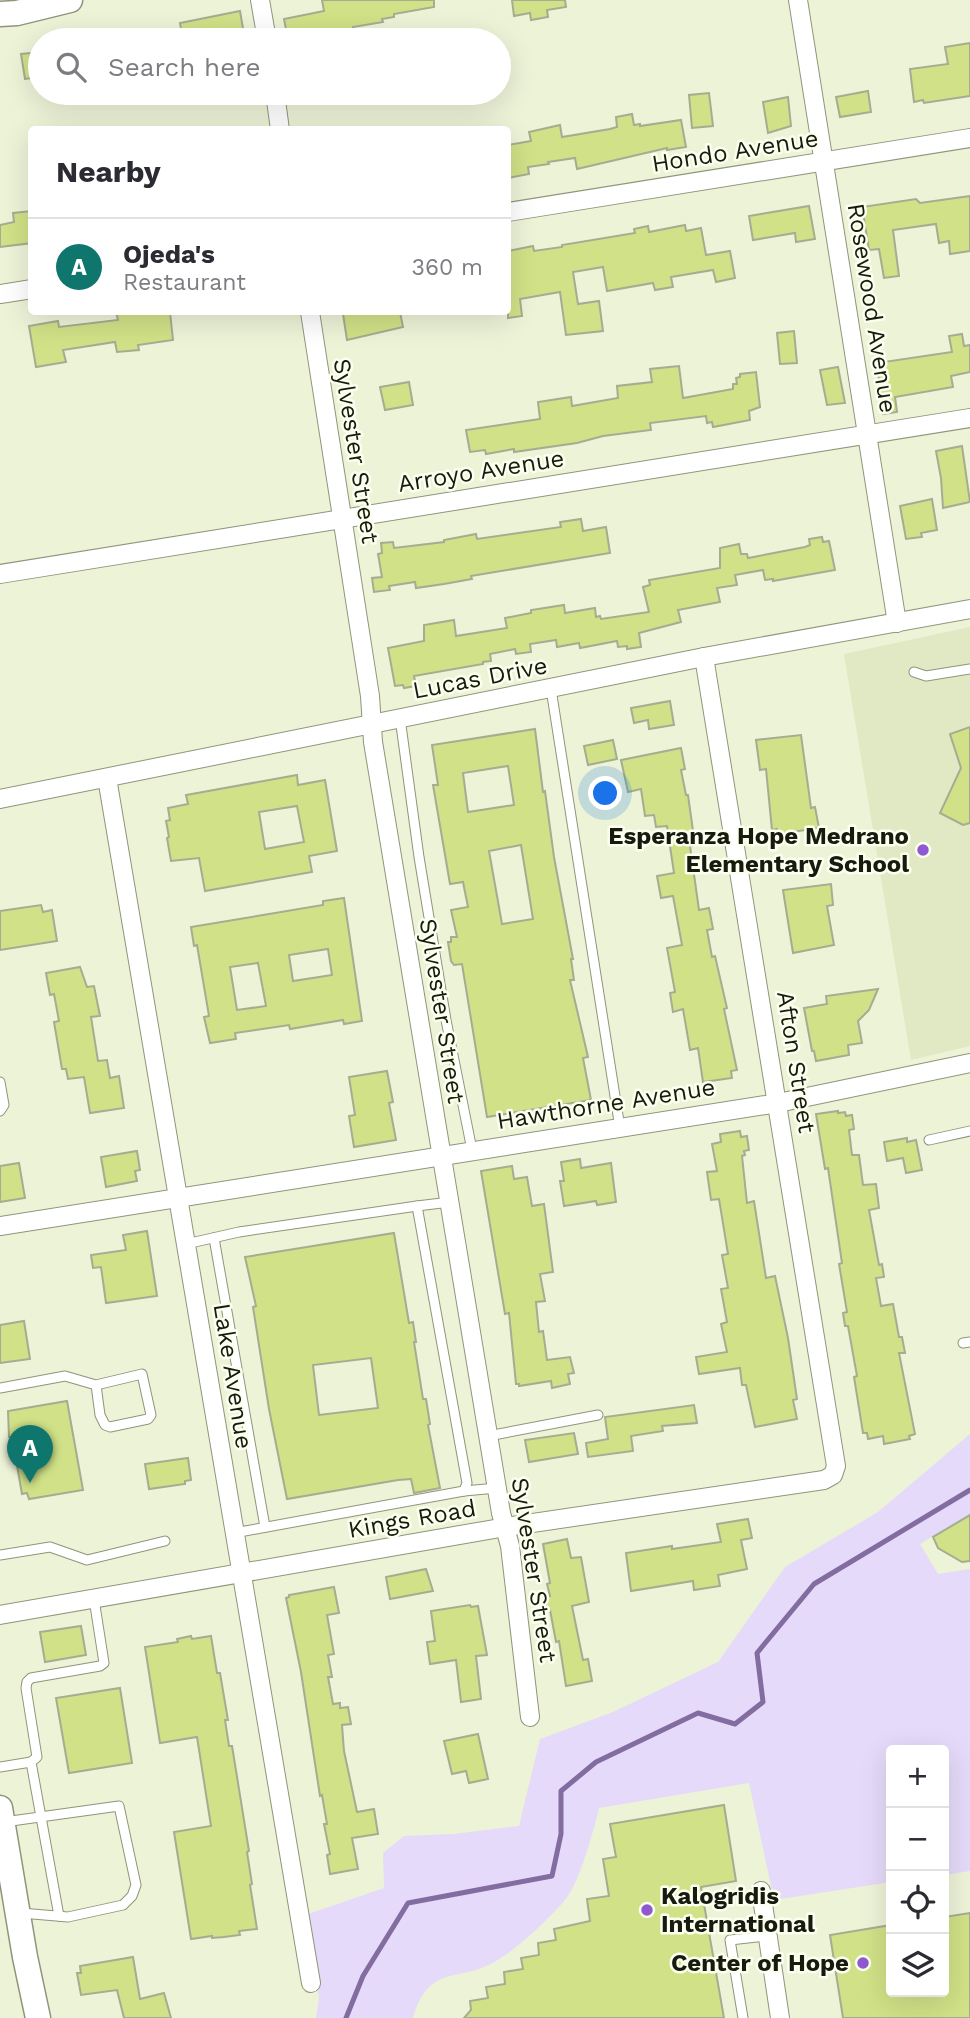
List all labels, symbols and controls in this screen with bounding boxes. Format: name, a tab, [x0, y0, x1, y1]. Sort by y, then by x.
search box	[28, 28, 511, 105]
icon: search	[52, 48, 90, 86]
text: Search here	[108, 52, 260, 82]
street label: Hondo Avenue	[650, 124, 820, 178]
text: Nearby	[56, 154, 161, 189]
street label: Rosewood Avenue	[842, 201, 902, 415]
text: Ojeda's	[123, 239, 215, 269]
text: A	[71, 254, 87, 281]
text: 360 m	[412, 254, 483, 281]
text: Restaurant	[123, 269, 246, 296]
street label: Sylvester Street	[328, 357, 384, 545]
street label: Arroyo Avenue	[396, 444, 566, 498]
street label: Lucas Drive	[410, 651, 550, 705]
your location	[588, 776, 622, 810]
place label: Esperanza Hope Medrano Elementary School	[608, 822, 909, 878]
marker: Esperanza Hope Medrano Elementary School	[915, 842, 931, 858]
street label: Sylvester Street	[414, 917, 470, 1105]
street label: Afton Street	[771, 989, 821, 1135]
street label: Hawthorne Avenue	[495, 1073, 717, 1135]
street label: Lake Avenue	[208, 1301, 258, 1451]
pin: A	[7, 1425, 53, 1483]
street label: Sylvester Street	[506, 1476, 562, 1664]
street label: Kings Road	[346, 1494, 478, 1544]
map controls	[886, 1745, 949, 1997]
button: +	[886, 1745, 949, 1808]
button: −	[886, 1808, 949, 1871]
button: locate	[886, 1871, 949, 1934]
place label: Kalogridis International	[661, 1882, 815, 1938]
marker: Kalogridis International	[639, 1902, 655, 1918]
button: layers	[886, 1934, 949, 1997]
place label: Center of Hope	[671, 1949, 849, 1977]
marker: Center of Hope	[855, 1955, 871, 1971]

